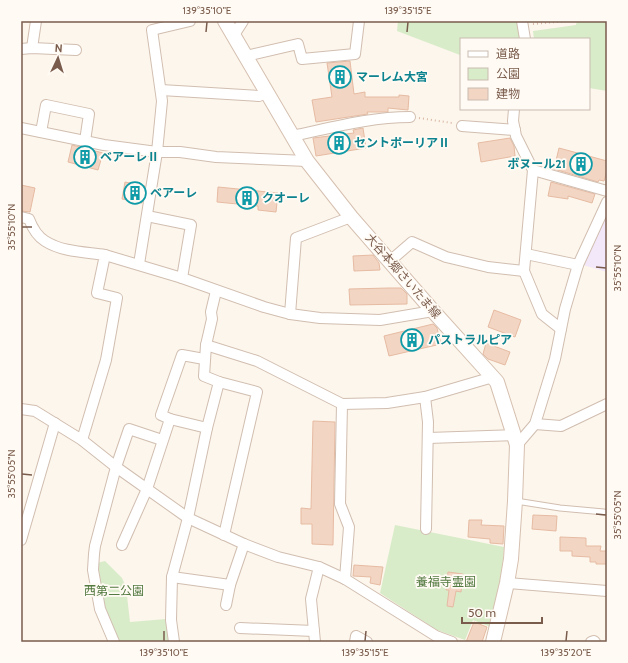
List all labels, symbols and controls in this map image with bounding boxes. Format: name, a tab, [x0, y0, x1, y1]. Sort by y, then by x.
text: 139°35'10"E	[183, 4, 232, 17]
text: 139°35'15"E	[384, 4, 432, 17]
north arrow	[38, 38, 78, 78]
legend	[460, 38, 590, 110]
text: N	[54, 41, 63, 55]
text: 道路	[496, 46, 520, 61]
building icon: マーレム大宮	[327, 64, 353, 90]
text: 公園	[496, 66, 520, 81]
place label: マーレム大宮	[356, 69, 428, 84]
text: 建物	[496, 86, 520, 101]
building icon: セントポーリアⅡ	[326, 130, 352, 156]
place label: セントポーリアⅡ	[354, 135, 450, 150]
building icon: ベアーレⅡ	[72, 144, 98, 170]
place label: ベアーレⅡ	[100, 149, 159, 164]
building icon: ボヌール21	[568, 151, 594, 177]
place label: ボヌール21	[507, 156, 566, 171]
building icon: ベアーレ	[122, 180, 148, 206]
place label: ベアーレ	[150, 185, 197, 200]
building icon: クオーレ	[234, 185, 260, 211]
place label: クオーレ	[262, 190, 310, 205]
text: 35°55'10"N	[5, 204, 18, 250]
street label: 大谷本郷さいたま線	[362, 230, 444, 321]
text: 35°55'10"N	[611, 245, 624, 291]
building icon: パストラルピア	[399, 327, 425, 353]
place label: パストラルピア	[428, 332, 512, 347]
text: 35°55'05"N	[5, 450, 18, 498]
text: 35°55'05"N	[611, 491, 624, 539]
park label: 養福寺霊園	[416, 574, 476, 589]
park label: 西第二公園	[84, 583, 144, 598]
scale bar	[462, 599, 542, 625]
text: 50 m	[468, 605, 496, 620]
text: 139°35'10"E	[140, 646, 189, 659]
text: 139°35'15"E	[341, 646, 389, 659]
text: 139°35'20"E	[541, 646, 592, 659]

